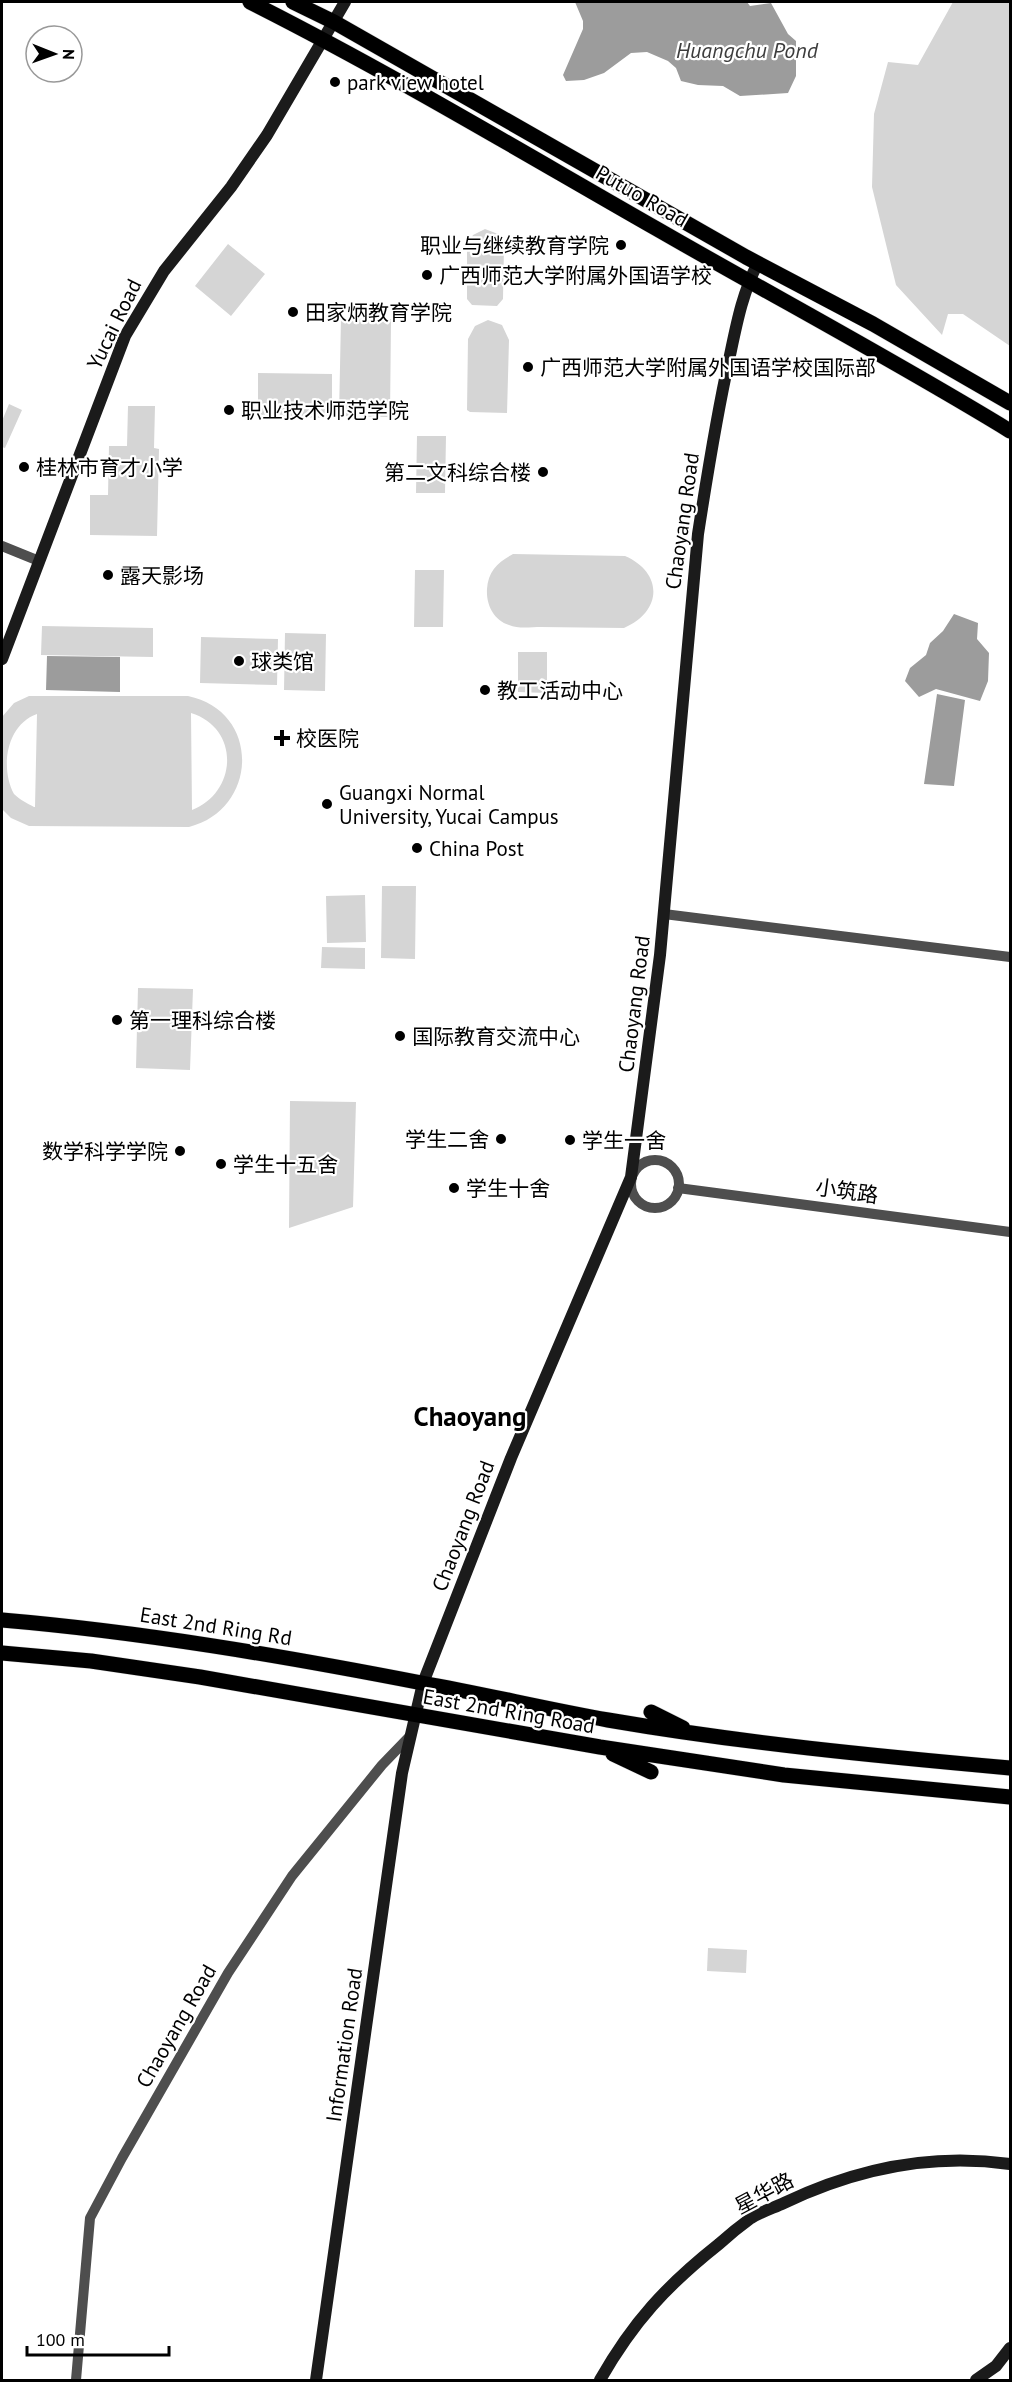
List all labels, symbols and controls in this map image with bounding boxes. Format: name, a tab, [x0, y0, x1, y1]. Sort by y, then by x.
north arrow	[24, 24, 84, 84]
water label: Huangchu Pond	[676, 36, 819, 64]
text: N	[59, 49, 79, 60]
place label: park view hotel	[347, 69, 484, 96]
marker: park view hotel	[328, 75, 342, 89]
street label: Putuo Road	[591, 159, 693, 233]
place label: 职业与继续教育学院	[420, 232, 609, 259]
marker: 职业与继续教育学院	[614, 238, 628, 252]
place label: 广西师范大学附属外国语学校	[439, 262, 712, 289]
marker: 广西师范大学附属外国语学校	[420, 268, 434, 282]
street label: Yucai Road	[81, 274, 147, 374]
place label: 田家炳教育学院	[305, 299, 452, 326]
marker: 田家炳教育学院	[286, 305, 300, 319]
place label: 广西师范大学附属外国语学校国际部	[540, 354, 876, 381]
marker: 广西师范大学附属外国语学校国际部	[521, 360, 535, 374]
place label: 职业技术师范学院	[241, 397, 409, 424]
marker: 职业技术师范学院	[222, 403, 236, 417]
street label: Chaoyang Road	[659, 451, 705, 591]
place label: 桂林市育才小学	[36, 454, 183, 481]
place label: 第二文科综合楼	[384, 459, 531, 486]
marker: 桂林市育才小学	[17, 460, 31, 474]
marker: 第二文科综合楼	[536, 465, 550, 479]
place label: 露天影场	[120, 562, 204, 589]
marker: 露天影场	[101, 568, 115, 582]
place label: 球类馆	[251, 648, 314, 675]
marker: 球类馆	[232, 654, 246, 668]
place label: 教工活动中心	[497, 677, 623, 704]
marker: 教工活动中心	[478, 683, 492, 697]
place label: 校医院	[296, 725, 359, 752]
marker: 校医院	[273, 729, 291, 747]
place label: Guangxi Normal University, Yucai Campus	[339, 779, 559, 830]
marker: Guangxi Normal University, Yucai Campus	[320, 797, 334, 811]
place label: China Post	[429, 835, 524, 862]
marker: China Post	[410, 841, 424, 855]
street label: Chaoyang Road	[612, 934, 656, 1074]
place label: 第一理科综合楼	[129, 1007, 276, 1034]
marker: 第一理科综合楼	[110, 1013, 124, 1027]
place label: 国际教育交流中心	[412, 1023, 580, 1050]
marker: 国际教育交流中心	[393, 1029, 407, 1043]
place label: 学生二舍	[405, 1126, 489, 1153]
place label: 学生一舍	[582, 1127, 666, 1154]
marker: 学生二舍	[494, 1132, 508, 1146]
marker: 学生一舍	[563, 1133, 577, 1147]
place label: 数学科学学院	[42, 1138, 168, 1165]
marker: 数学科学学院	[173, 1144, 187, 1158]
place label: 学生十五舍	[233, 1151, 338, 1178]
marker: 学生十五舍	[214, 1157, 228, 1171]
street label: 小筑路	[814, 1173, 880, 1209]
place label: 学生十舍	[466, 1175, 550, 1202]
marker: 学生十舍	[447, 1181, 461, 1195]
district label: Chaoyang	[414, 1399, 526, 1433]
street label: Chaoyang Road	[426, 1457, 500, 1595]
street label: East 2nd Ring Rd	[138, 1601, 294, 1651]
street label: East 2nd Ring Road	[421, 1683, 597, 1739]
street label: Chaoyang Road	[130, 1960, 222, 2092]
street label: Information Road	[320, 1966, 368, 2124]
street label: 星华路	[730, 2166, 798, 2220]
scale bar	[27, 2319, 170, 2357]
text: 100 m	[36, 2328, 85, 2351]

